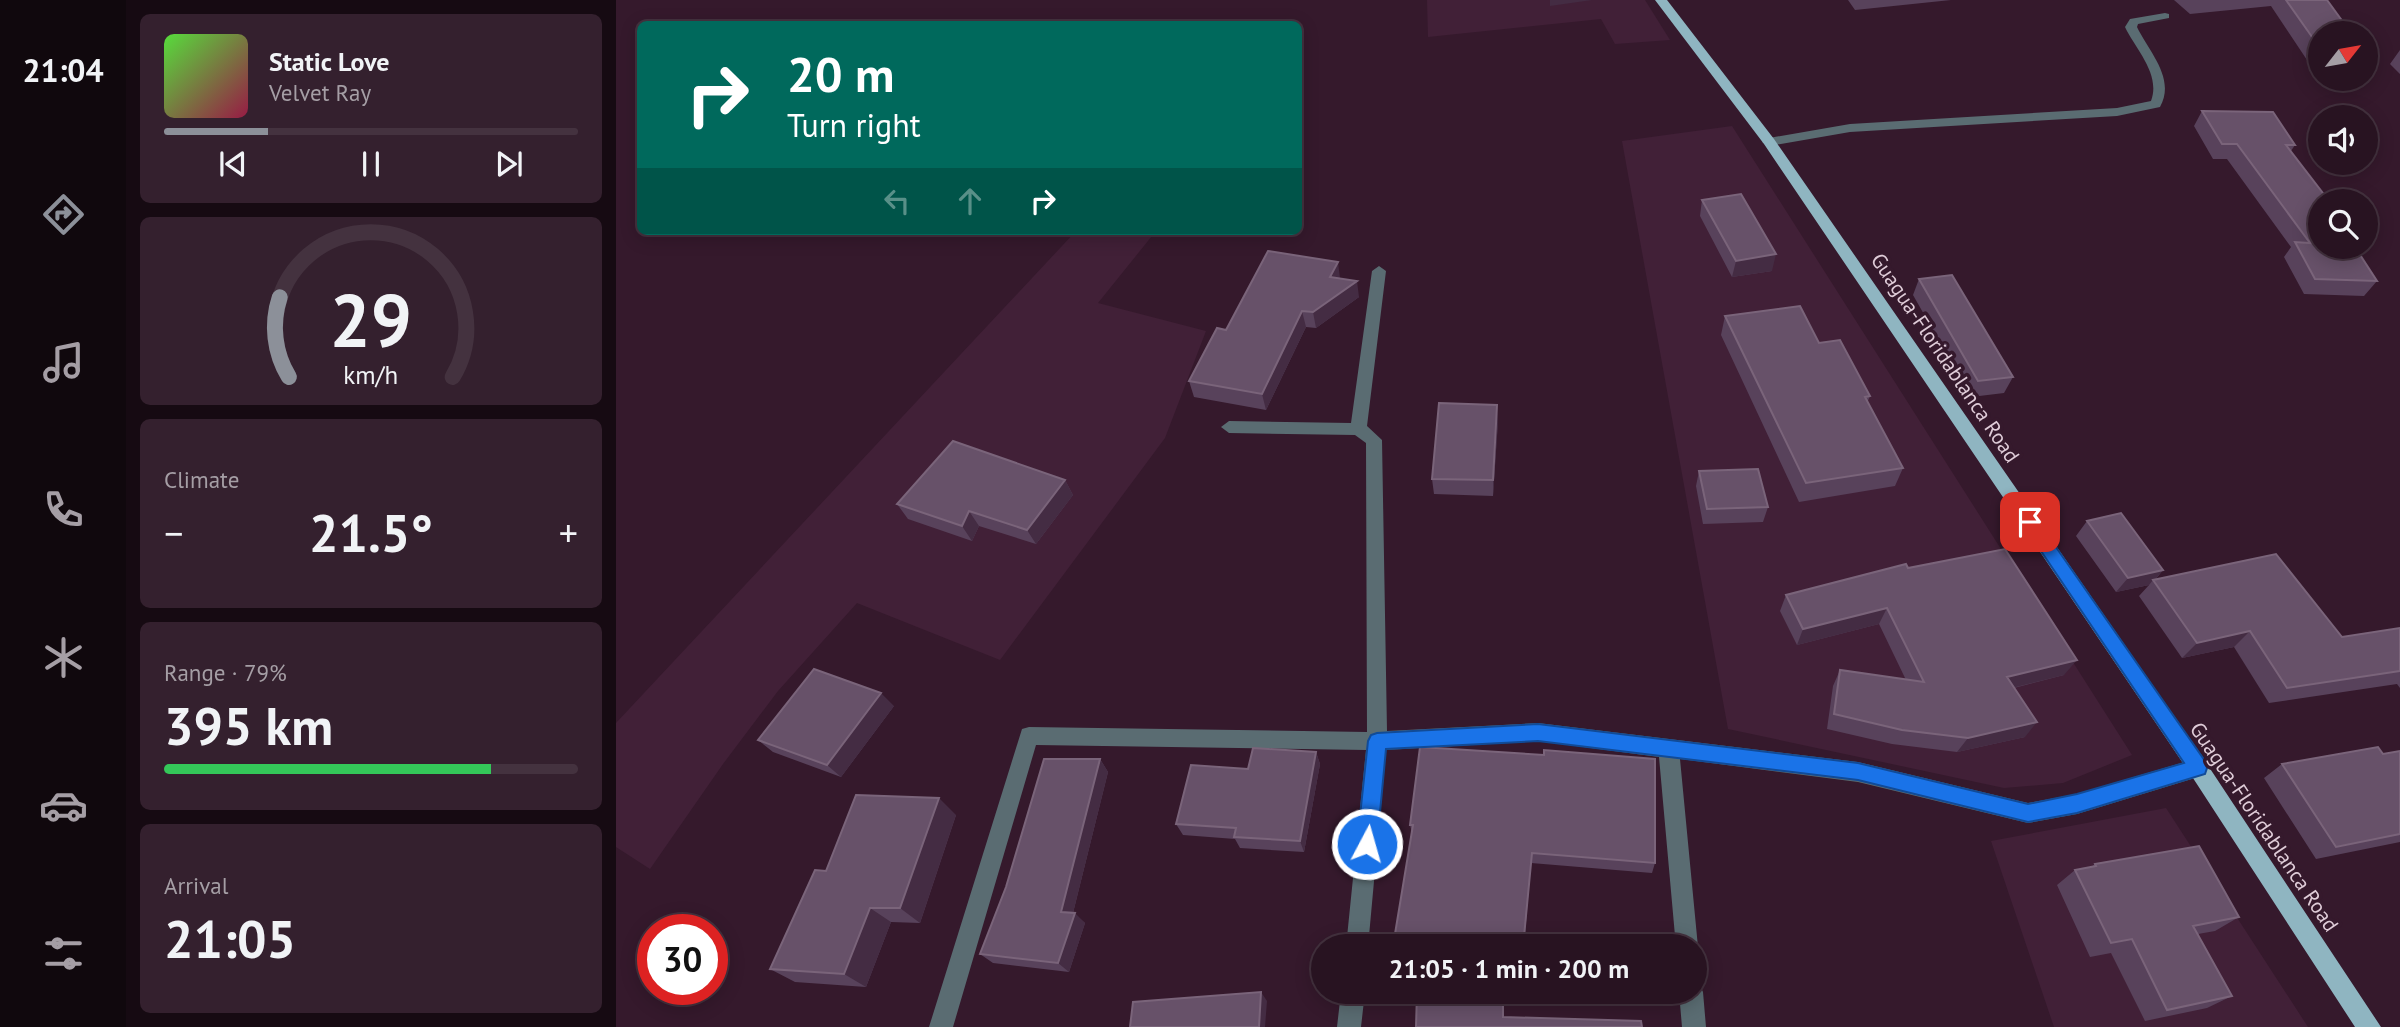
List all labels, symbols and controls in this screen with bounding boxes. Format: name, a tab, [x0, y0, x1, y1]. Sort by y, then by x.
north arrow	[2308, 21, 2378, 91]
map controls	[2308, 21, 2378, 259]
text: 20 m	[787, 42, 894, 106]
text: Static Love	[269, 45, 390, 78]
text: 21:04	[22, 49, 104, 91]
icon: right	[672, 49, 763, 140]
text: Velvet Ray	[269, 78, 371, 107]
text: Turn right	[787, 104, 921, 146]
button: sound	[2308, 105, 2378, 175]
icon: previous	[214, 145, 252, 183]
icon: pause	[352, 145, 390, 183]
icon: next	[490, 145, 528, 183]
icon: left	[878, 182, 916, 220]
icon: ahead	[951, 182, 989, 220]
icon: right	[1024, 182, 1062, 220]
button: search	[2308, 189, 2378, 259]
icon: directions	[39, 190, 88, 239]
street label: Guagua-Floridablanca Road	[1865, 248, 2026, 468]
text: 29	[330, 273, 412, 367]
icon: music	[39, 338, 88, 387]
text: km/h	[344, 359, 398, 391]
text: Climate	[164, 465, 239, 494]
icon: phone	[39, 485, 88, 534]
pin	[2000, 492, 2060, 552]
text: 21.5°	[309, 499, 433, 566]
icon: arrive	[2011, 503, 2049, 541]
text: −	[164, 508, 183, 557]
text: +	[559, 508, 578, 557]
icon: climate	[39, 633, 88, 682]
text: Range · 79%	[164, 658, 287, 687]
text: 395 km	[164, 692, 333, 759]
street label: Guagua-Floridablanca Road	[2184, 717, 2345, 937]
icon: car	[39, 781, 88, 830]
position arrow	[1330, 807, 1404, 881]
text: Arrival	[164, 871, 228, 900]
text: 21:05	[164, 905, 296, 972]
speed limit sign: 30	[637, 914, 728, 1005]
icon: filters	[39, 929, 88, 978]
text: 21:05 · 1 min · 200 m	[1389, 952, 1629, 985]

